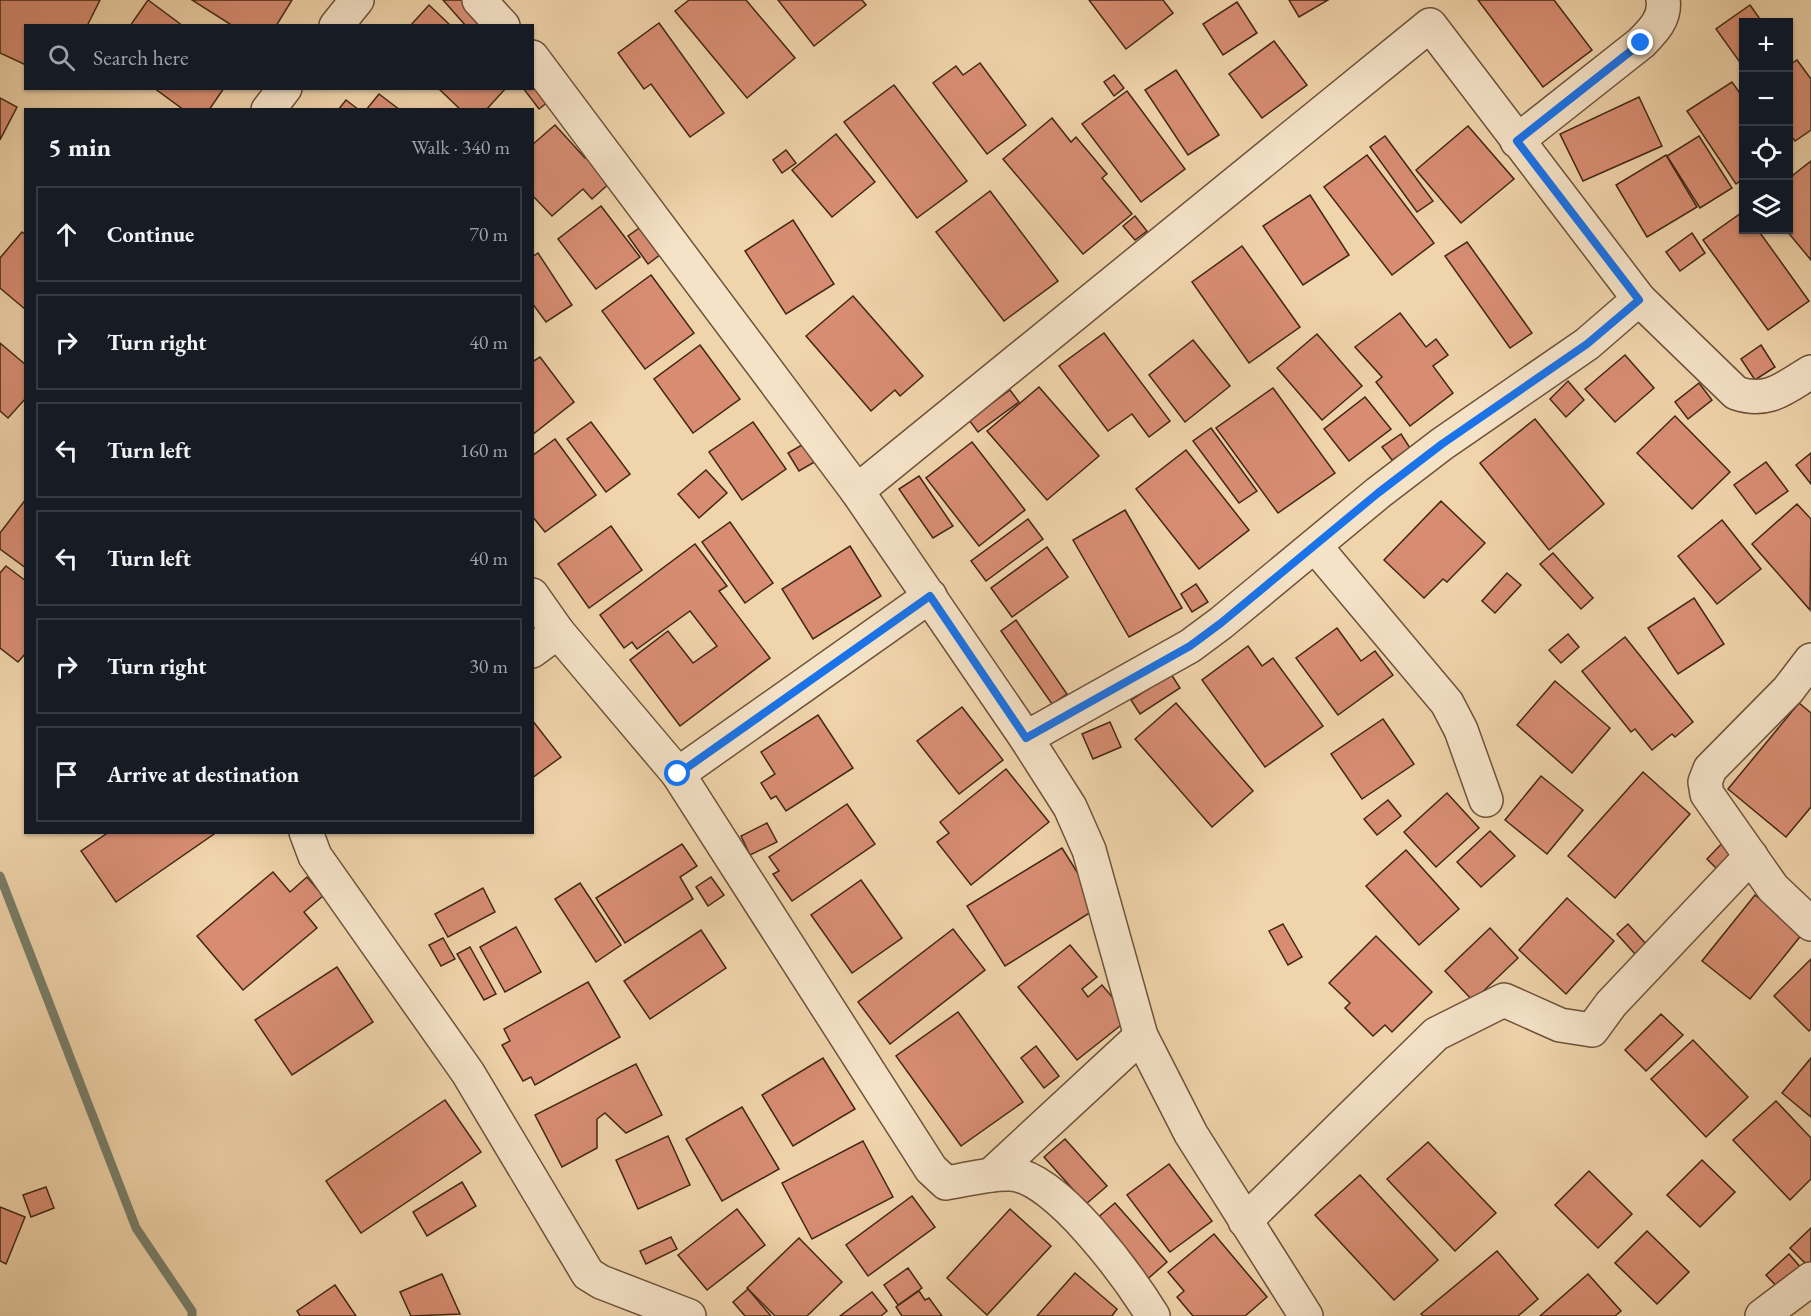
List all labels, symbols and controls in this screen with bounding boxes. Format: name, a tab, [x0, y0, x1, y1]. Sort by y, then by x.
map controls	[1739, 18, 1793, 234]
button: +	[1739, 18, 1793, 72]
search box	[24, 24, 534, 90]
route end	[1627, 29, 1653, 55]
icon: search	[45, 41, 78, 74]
text: Search here	[93, 43, 188, 72]
button: −	[1739, 72, 1793, 126]
button: locate	[1739, 126, 1793, 180]
text: 5 min	[48, 130, 111, 164]
text: Walk · 340 m	[411, 134, 510, 160]
button: layers	[1739, 180, 1793, 234]
icon: ahead	[50, 218, 83, 251]
text: Continue	[107, 220, 194, 249]
text: 70 m	[469, 221, 508, 247]
icon: right	[50, 326, 83, 359]
text: Turn right	[107, 328, 206, 357]
text: 40 m	[469, 329, 508, 355]
icon: left	[50, 434, 83, 467]
text: Turn left	[107, 436, 191, 465]
text: 160 m	[460, 437, 508, 463]
icon: left	[50, 542, 83, 575]
text: Turn left	[107, 544, 191, 573]
text: 40 m	[469, 545, 508, 571]
icon: right	[50, 650, 83, 683]
text: Turn right	[107, 652, 206, 681]
text: 30 m	[469, 653, 508, 679]
icon: arrive	[50, 758, 83, 791]
text: Arrive at destination	[107, 760, 299, 789]
route start	[664, 760, 690, 786]

